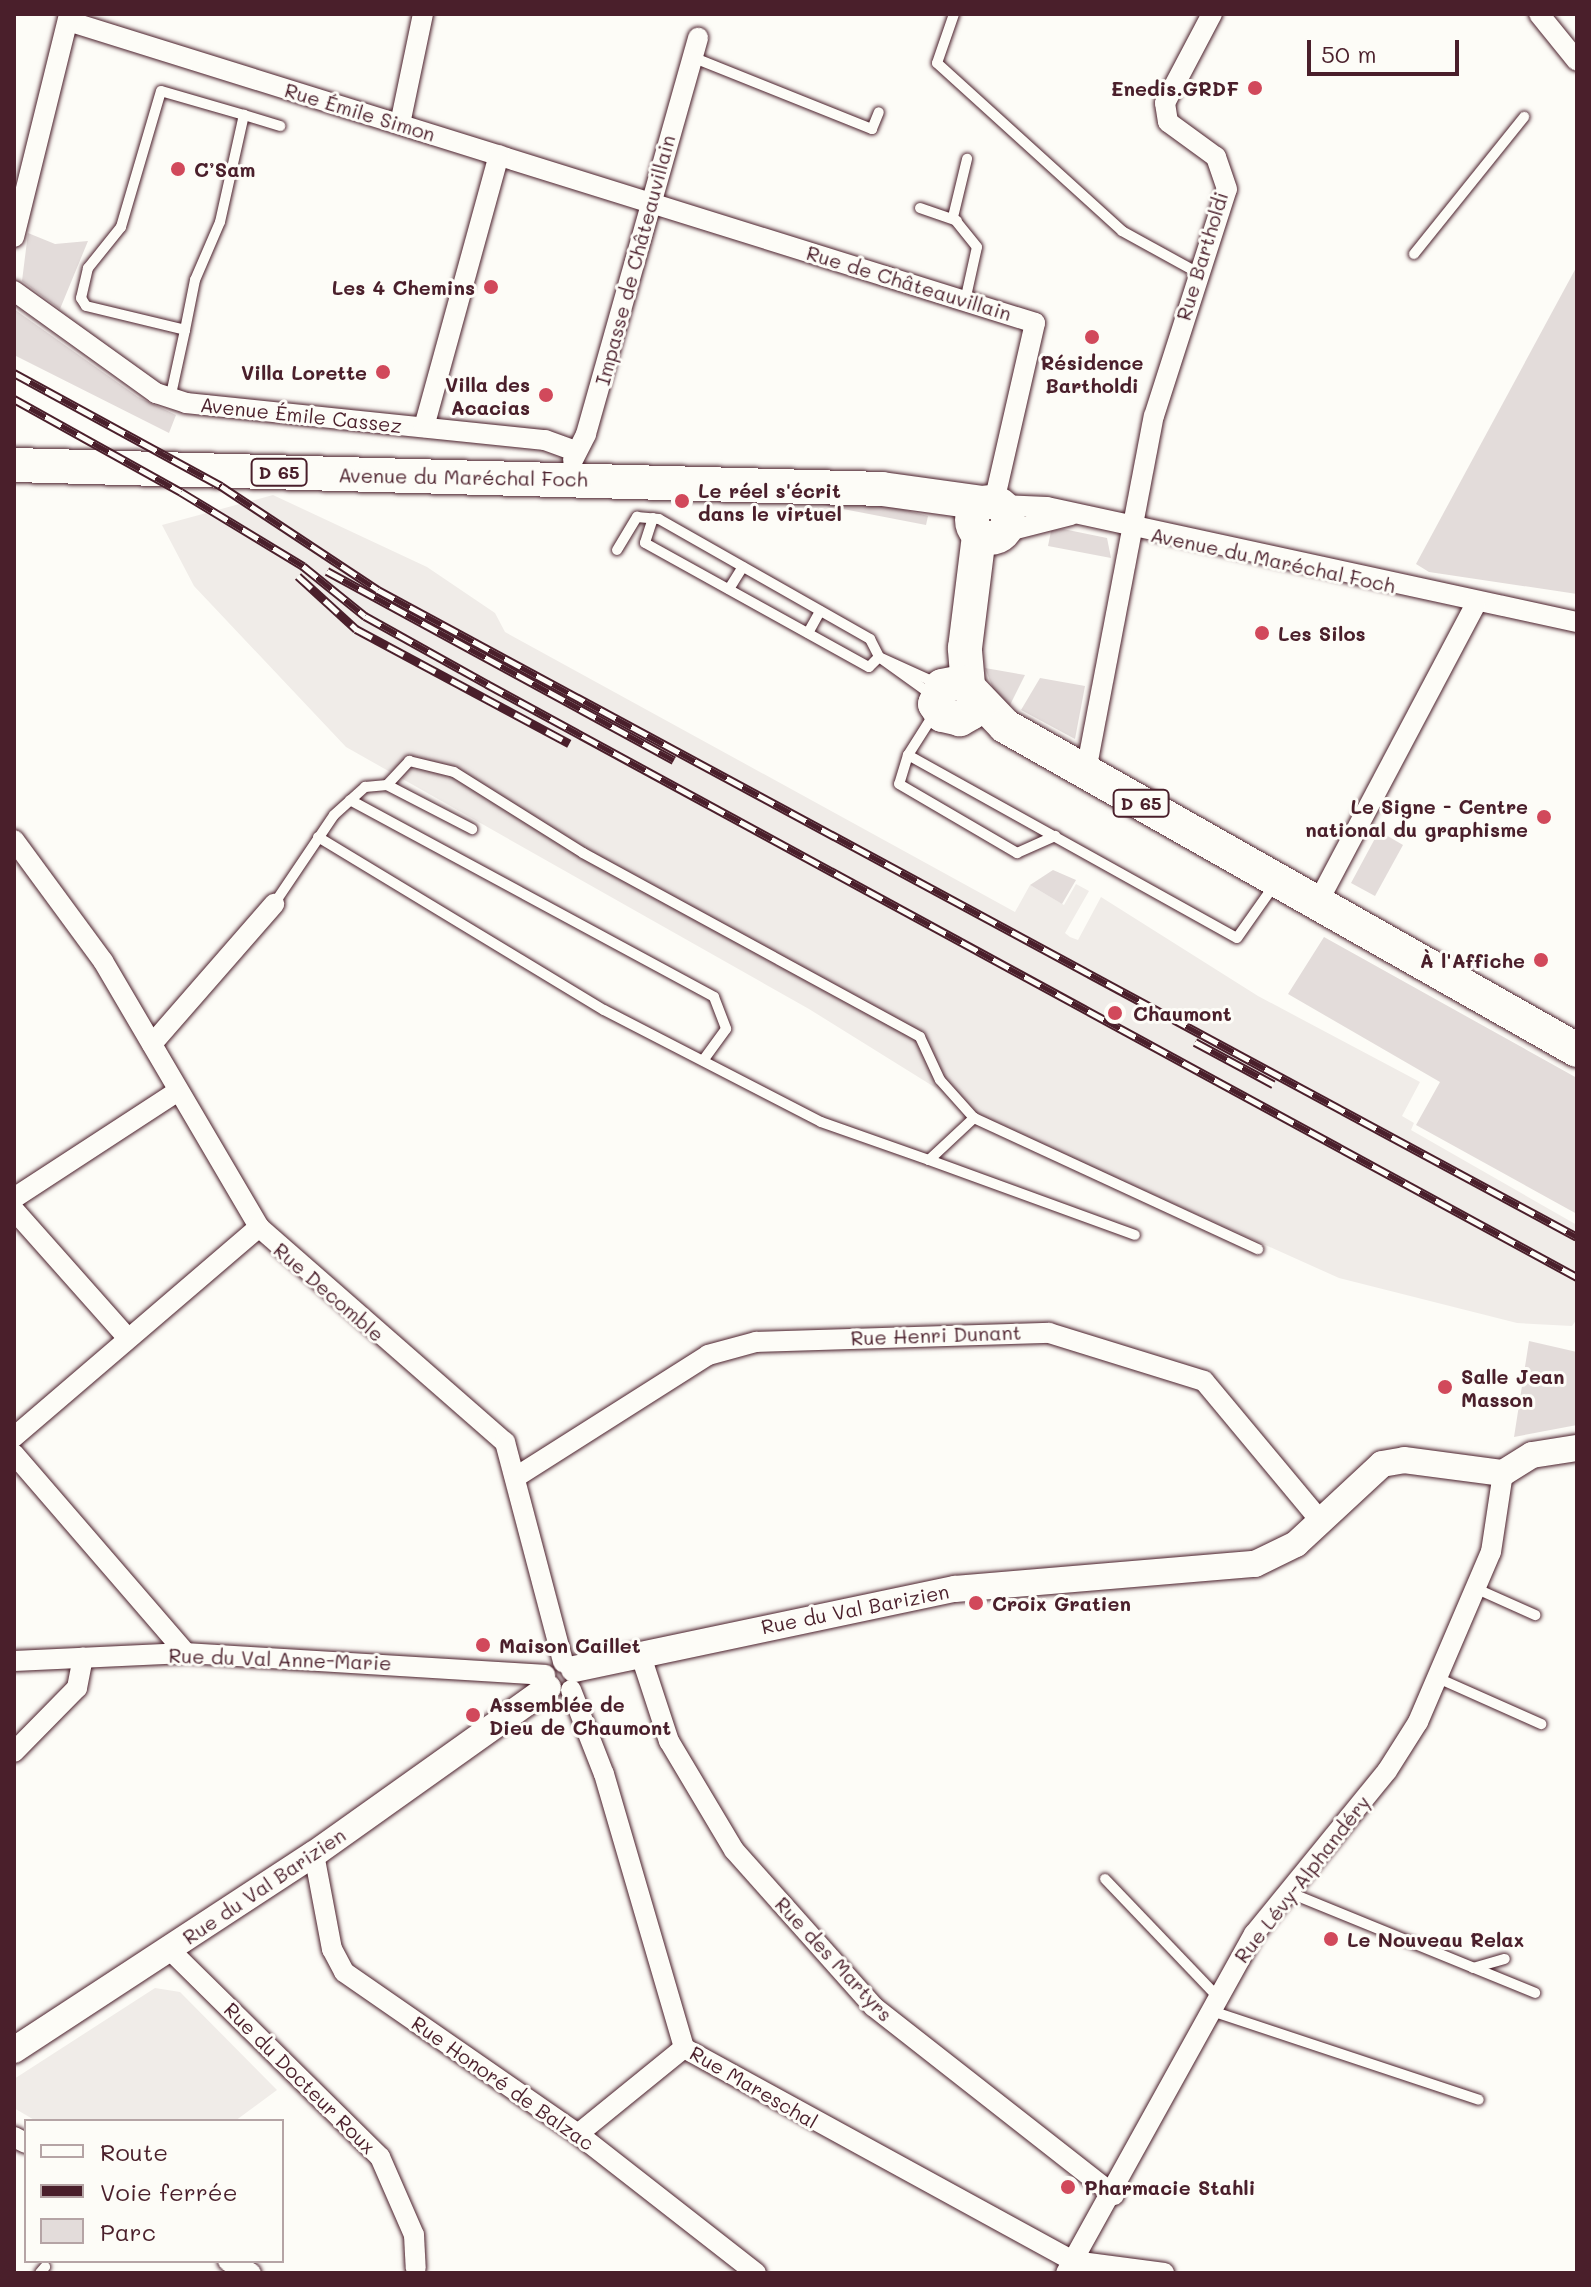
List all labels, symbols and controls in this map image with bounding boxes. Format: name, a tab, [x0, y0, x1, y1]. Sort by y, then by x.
scale bar	[1311, 24, 1463, 74]
text: 50 m	[1321, 38, 1377, 69]
place label: Enedis.GRDF	[1111, 76, 1239, 100]
street label: Rue Émile Simon	[282, 78, 438, 146]
marker: Enedis.GRDF	[1246, 79, 1264, 97]
street label: Impasse de Châteauvillain	[590, 132, 680, 388]
place label: C’Sam	[194, 157, 255, 181]
marker: C’Sam	[169, 160, 187, 178]
street label: Rue Bartholdi	[1171, 189, 1233, 323]
street label: Rue de Châteauvillain	[804, 240, 1014, 326]
place label: Les 4 Chemins	[332, 275, 475, 299]
marker: Les 4 Chemins	[482, 278, 500, 296]
marker: Résidence Bartholdi	[1083, 328, 1101, 346]
place label: Résidence Bartholdi	[1041, 350, 1143, 397]
place label: Villa Lorette	[241, 360, 367, 384]
marker: Villa Lorette	[374, 363, 392, 381]
place label: Villa des Acacias	[445, 372, 530, 419]
marker: Villa des Acacias	[537, 386, 555, 404]
street label: Avenue Émile Cassez	[199, 392, 403, 438]
road number: D 65	[249, 458, 309, 486]
street label: Avenue du Maréchal Foch	[338, 463, 588, 491]
place label: Le réel s'écrit dans le virtuel	[698, 478, 842, 525]
marker: Le réel s'écrit dans le virtuel	[673, 492, 691, 510]
street label: Avenue du Maréchal Foch	[1149, 522, 1397, 598]
place label: Les Silos	[1278, 621, 1366, 645]
marker: Les Silos	[1253, 624, 1271, 642]
road number: D 65	[1111, 789, 1171, 817]
place label: Le Signe - Centre national du graphisme	[1305, 794, 1528, 841]
marker: Le Signe - Centre national du graphisme	[1535, 808, 1553, 826]
place label: À l'Affiche	[1420, 948, 1525, 972]
marker: À l'Affiche	[1532, 951, 1550, 969]
place label: Chaumont	[1133, 1001, 1232, 1025]
marker: Chaumont	[1104, 1002, 1126, 1024]
street label: Rue Decomble	[269, 1238, 389, 1346]
street label: Rue Henri Dunant	[850, 1320, 1022, 1350]
place label: Salle Jean Masson	[1461, 1364, 1565, 1411]
marker: Salle Jean Masson	[1436, 1378, 1454, 1396]
street label: Rue du Val Barizien	[759, 1579, 951, 1639]
place label: Croix Gratien	[992, 1591, 1131, 1615]
marker: Croix Gratien	[967, 1594, 985, 1612]
place label: Maison Caillet	[499, 1633, 641, 1657]
marker: Maison Caillet	[474, 1636, 492, 1654]
street label: Rue du Val Anne-Marie	[168, 1643, 392, 1675]
place label: Assemblée de Dieu de Chaumont	[489, 1692, 671, 1739]
marker: Assemblée de Dieu de Chaumont	[464, 1706, 482, 1724]
street label: Rue Lévy-Alphandéry	[1229, 1791, 1375, 1967]
street label: Rue du Val Barizien	[178, 1823, 350, 1949]
street label: Rue des Martyrs	[770, 1892, 898, 2026]
place label: Le Nouveau Relax	[1347, 1927, 1524, 1951]
marker: Le Nouveau Relax	[1322, 1930, 1340, 1948]
street label: Rue du Docteur Roux	[219, 1997, 381, 2159]
street label: Rue Honoré de Balzac	[407, 2011, 599, 2155]
street label: Rue Mareschal	[686, 2041, 822, 2133]
legend	[24, 2119, 284, 2263]
text: Route	[100, 2136, 168, 2167]
place label: Pharmacie Stahli	[1084, 2175, 1255, 2199]
text: Voie ferrée	[100, 2176, 238, 2207]
marker: Pharmacie Stahli	[1059, 2178, 1077, 2196]
text: Parc	[100, 2216, 156, 2247]

